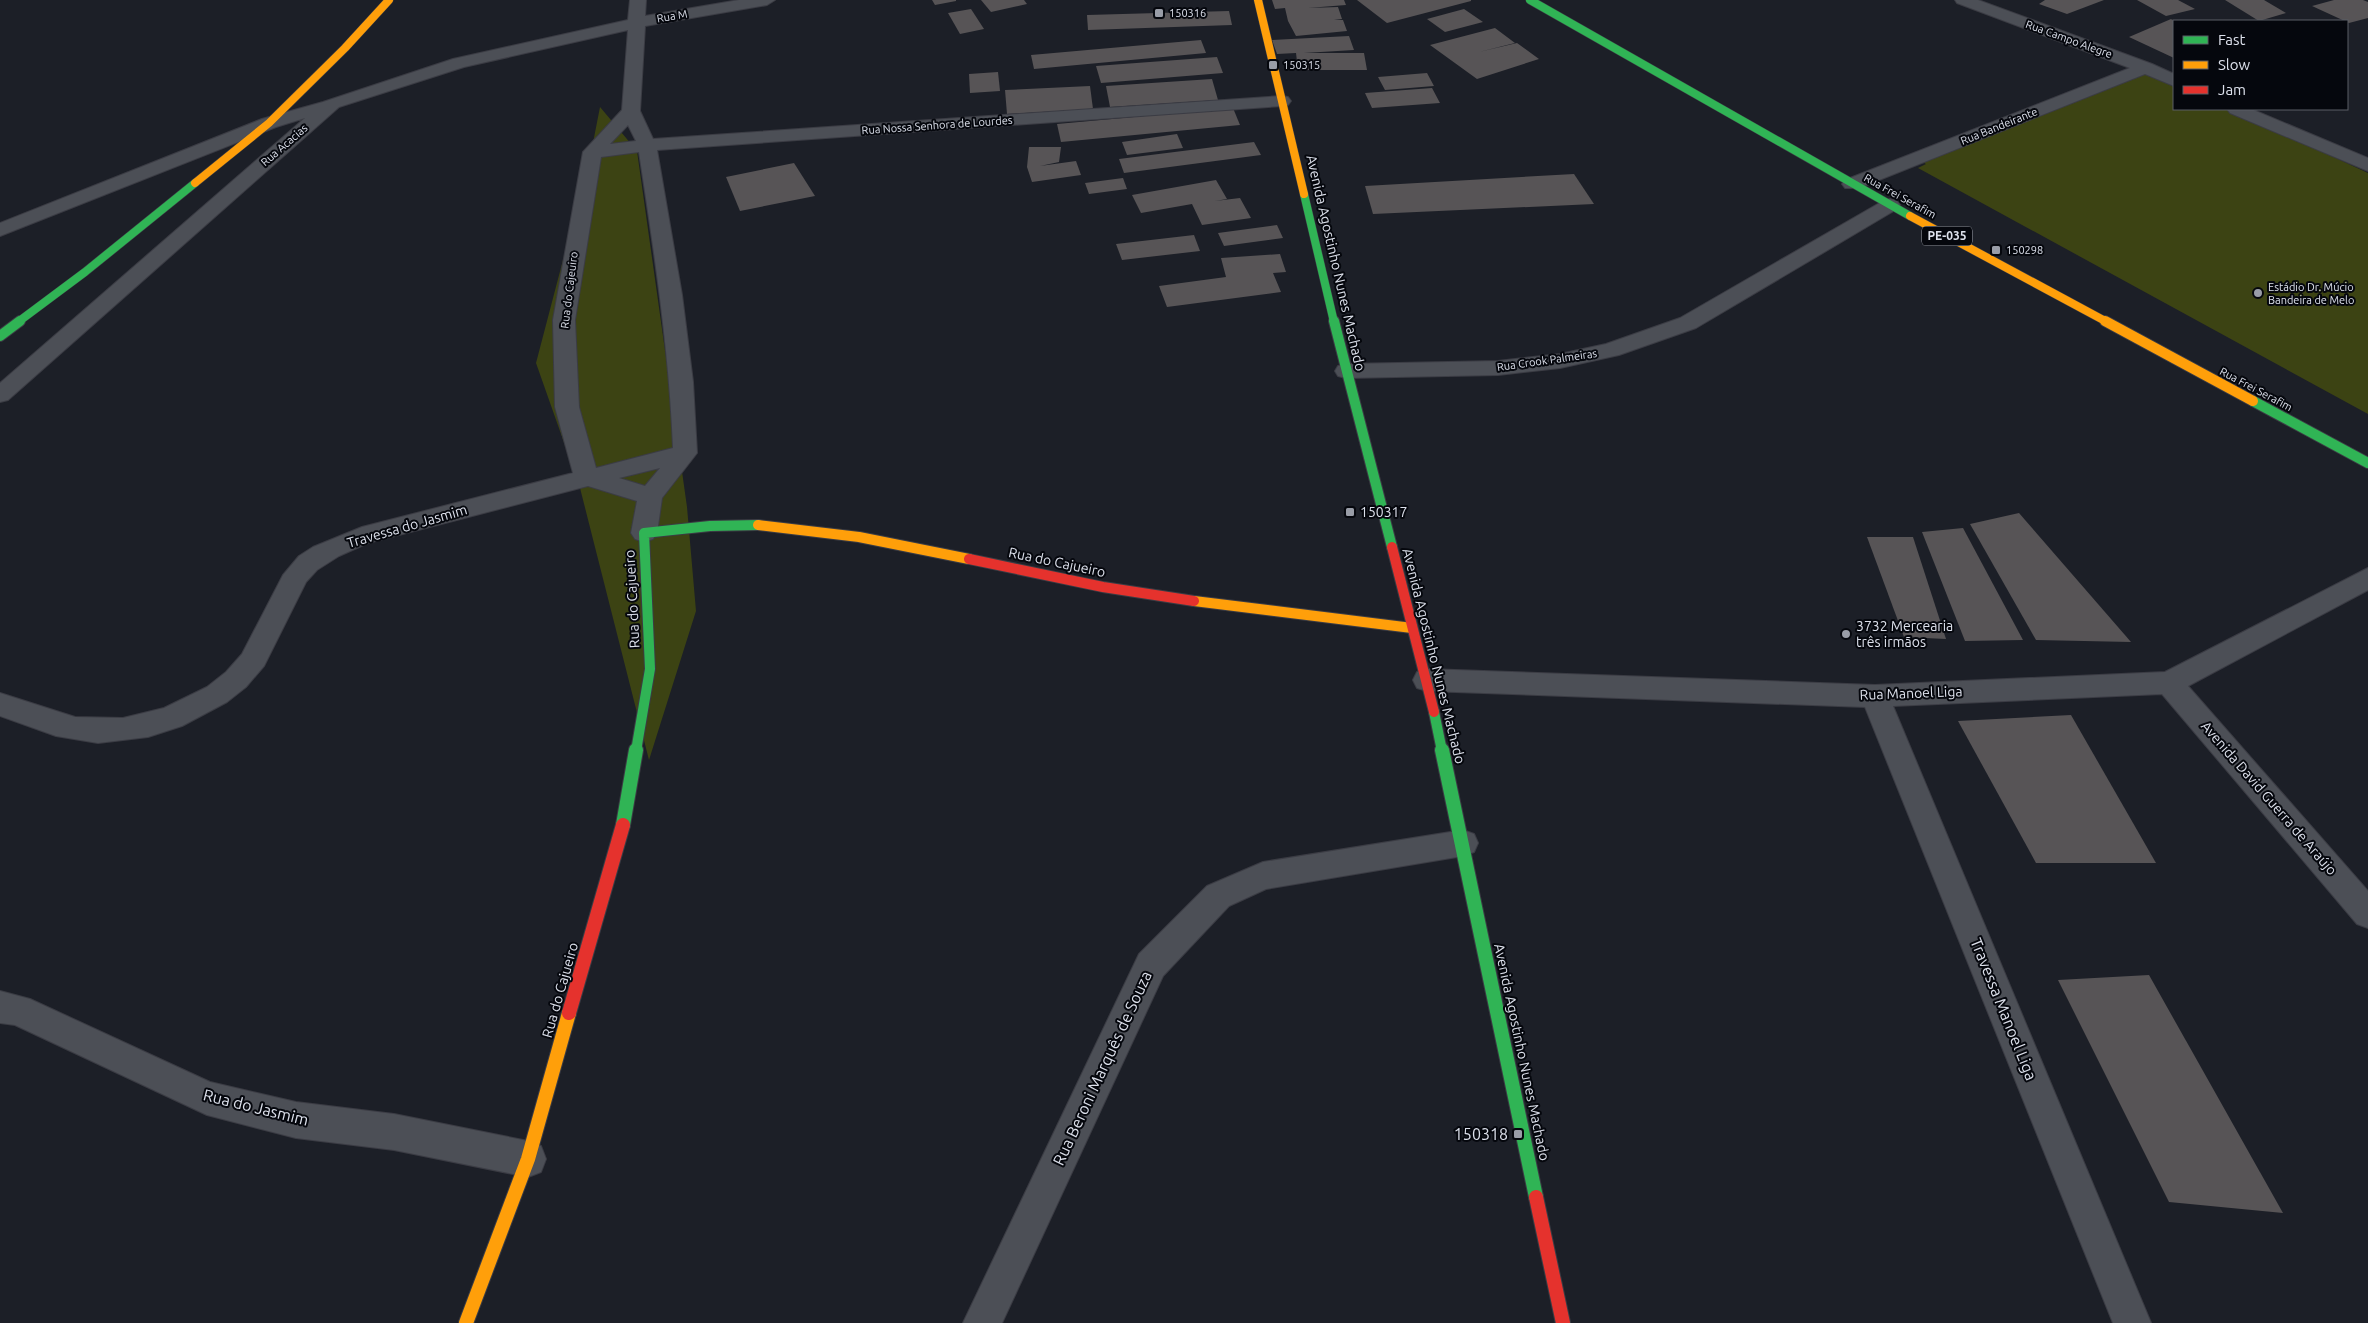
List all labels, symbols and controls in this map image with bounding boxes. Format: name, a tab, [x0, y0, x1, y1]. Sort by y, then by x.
street label: Rua M	[656, 7, 688, 25]
marker: 150316	[1153, 7, 1165, 19]
place label: 150316	[1169, 7, 1206, 19]
street label: Rua Campo Alegre	[2024, 18, 2114, 60]
legend	[2173, 20, 2348, 110]
text: Fast	[2218, 31, 2246, 48]
text: Slow	[2218, 56, 2251, 73]
marker: 150315	[1267, 59, 1279, 71]
place label: 150315	[1283, 59, 1320, 71]
text: Jam	[2218, 81, 2246, 98]
street label: Rua Bandeirante	[1959, 105, 2039, 147]
street label: Rua Nossa Senhora de Lourdes	[861, 114, 1013, 136]
street label: Rua Acacias	[258, 121, 310, 168]
street label: Avenida Agostinho Nunes Machado	[1303, 153, 1369, 373]
street label: Rua Frei Serafim	[1862, 171, 1938, 221]
road number: PE-035	[1922, 227, 1972, 246]
marker: 150298	[1990, 244, 2002, 256]
place label: 150298	[2006, 244, 2043, 256]
street label: Rua do Cajeuiro	[558, 251, 580, 329]
place label: Estádio Dr. Múcio Bandeira de Melo	[2268, 281, 2354, 306]
marker: Estádio Dr. Múcio Bandeira de Melo	[2252, 287, 2264, 299]
street label: Rua Crook Palmeiras	[1496, 347, 1598, 373]
street label: Rua Frei Serafim	[2218, 365, 2294, 413]
street label: Travessa do Jasmim	[345, 501, 469, 551]
place label: 150317	[1360, 504, 1407, 520]
marker: 150317	[1344, 506, 1356, 518]
street label: Rua do Cajueiro	[1007, 544, 1107, 580]
street label: Avenida Agostinho Nunes Machado	[1399, 547, 1469, 765]
street label: Rua do Cajueiro	[621, 549, 643, 649]
place label: 3732 Mercearia três irmãos	[1856, 618, 1953, 650]
marker: 3732 Mercearia três irmãos	[1840, 628, 1852, 640]
street label: Rua Manoel Liga	[1859, 683, 1963, 703]
street label: Avenida David Guerra de Araújo	[2198, 718, 2340, 878]
street label: Travessa Manoel Liga	[1967, 935, 2041, 1083]
street label: Rua do Cajueiro	[539, 940, 581, 1040]
street label: Avenida Agostinho Nunes Machado	[1491, 942, 1553, 1162]
street label: Rua Beroni Marquês de Souza	[1049, 968, 1155, 1168]
street label: Rua do Jasmim	[201, 1085, 311, 1129]
place label: 150318	[1454, 1125, 1508, 1143]
marker: 150318	[1512, 1128, 1524, 1140]

